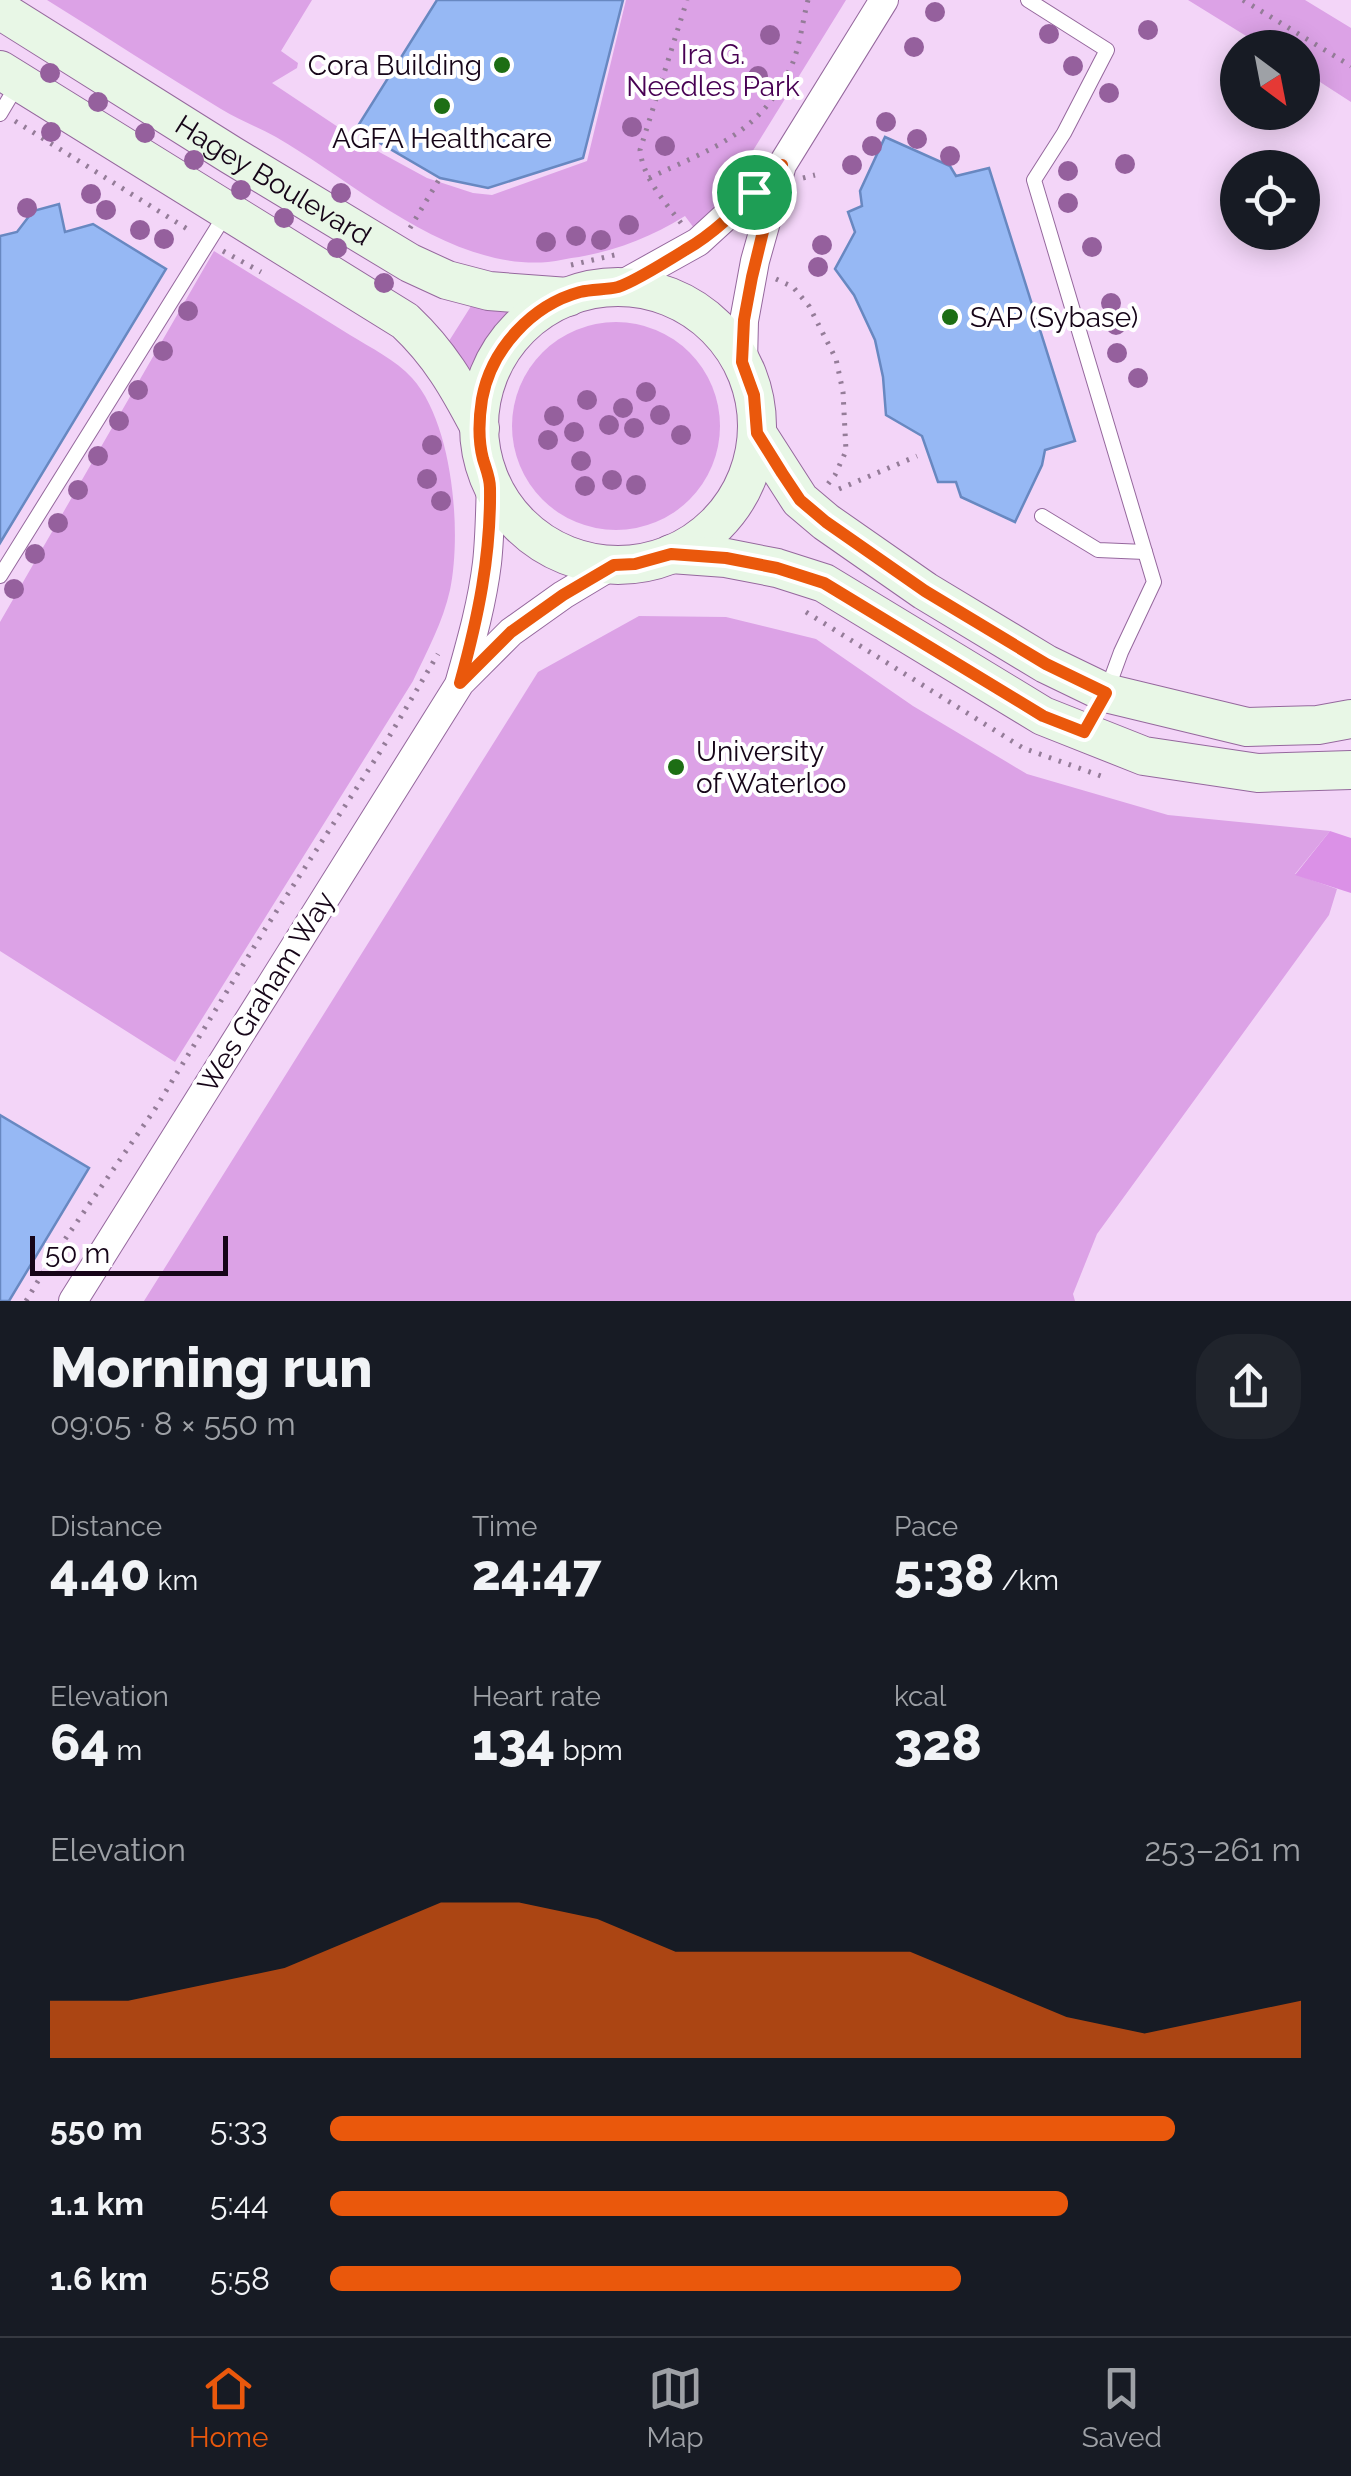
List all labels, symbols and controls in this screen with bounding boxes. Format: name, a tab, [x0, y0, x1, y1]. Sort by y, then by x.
north arrow	[1220, 30, 1320, 130]
map controls	[1220, 30, 1320, 250]
park label: Ira G. Needles Park	[626, 38, 800, 103]
place label: Cora Building	[308, 49, 482, 82]
marker: Cora Building	[491, 54, 513, 76]
marker: AGFA Healthcare	[431, 95, 453, 117]
street label: Hagey Boulevard	[170, 108, 377, 252]
place label: AGFA Healthcare	[332, 122, 552, 155]
pin	[712, 150, 797, 235]
button: locate	[1220, 150, 1320, 250]
icon: arrive	[727, 165, 782, 220]
place label: SAP (Sybase)	[970, 301, 1138, 334]
marker: SAP (Sybase)	[939, 306, 961, 328]
place label: University of Waterloo	[696, 735, 847, 800]
marker: University of Waterloo	[665, 756, 687, 778]
street label: Wes Graham Way	[191, 885, 341, 1099]
scale bar	[30, 1231, 228, 1276]
text: 50 m	[45, 1237, 110, 1270]
button: share	[1196, 1334, 1301, 1439]
text: Morning run	[50, 1335, 373, 1400]
text: 09:05 · 8 × 550 m	[50, 1405, 296, 1442]
text: Distance	[50, 1510, 162, 1543]
text: Time	[472, 1510, 537, 1543]
text: Pace	[894, 1510, 958, 1543]
text: 4.40	[50, 1543, 150, 1602]
text: 24:47	[472, 1543, 601, 1602]
text: 5:38	[894, 1543, 994, 1602]
text: km	[150, 1564, 198, 1597]
text: /km	[994, 1564, 1059, 1597]
text: Elevation	[50, 1680, 169, 1713]
text: Heart rate	[472, 1680, 601, 1713]
text: kcal	[894, 1680, 946, 1713]
text: 64	[50, 1713, 109, 1772]
text: 134	[472, 1713, 555, 1772]
text: 328	[894, 1713, 982, 1772]
text: m	[109, 1734, 142, 1767]
text: bpm	[555, 1734, 623, 1767]
text: Elevation	[50, 1831, 186, 1868]
text: 253–261 m	[1144, 1831, 1301, 1868]
text: 550 m	[50, 2110, 143, 2147]
text: 5:33	[210, 2110, 268, 2147]
text: 1.1 km	[50, 2185, 144, 2222]
text: 5:44	[210, 2185, 268, 2222]
text: 1.6 km	[50, 2260, 148, 2297]
text: 5:58	[210, 2260, 270, 2297]
tab: Home	[189, 2361, 268, 2454]
tab: Map	[647, 2361, 704, 2454]
tab: Saved	[1082, 2361, 1162, 2454]

